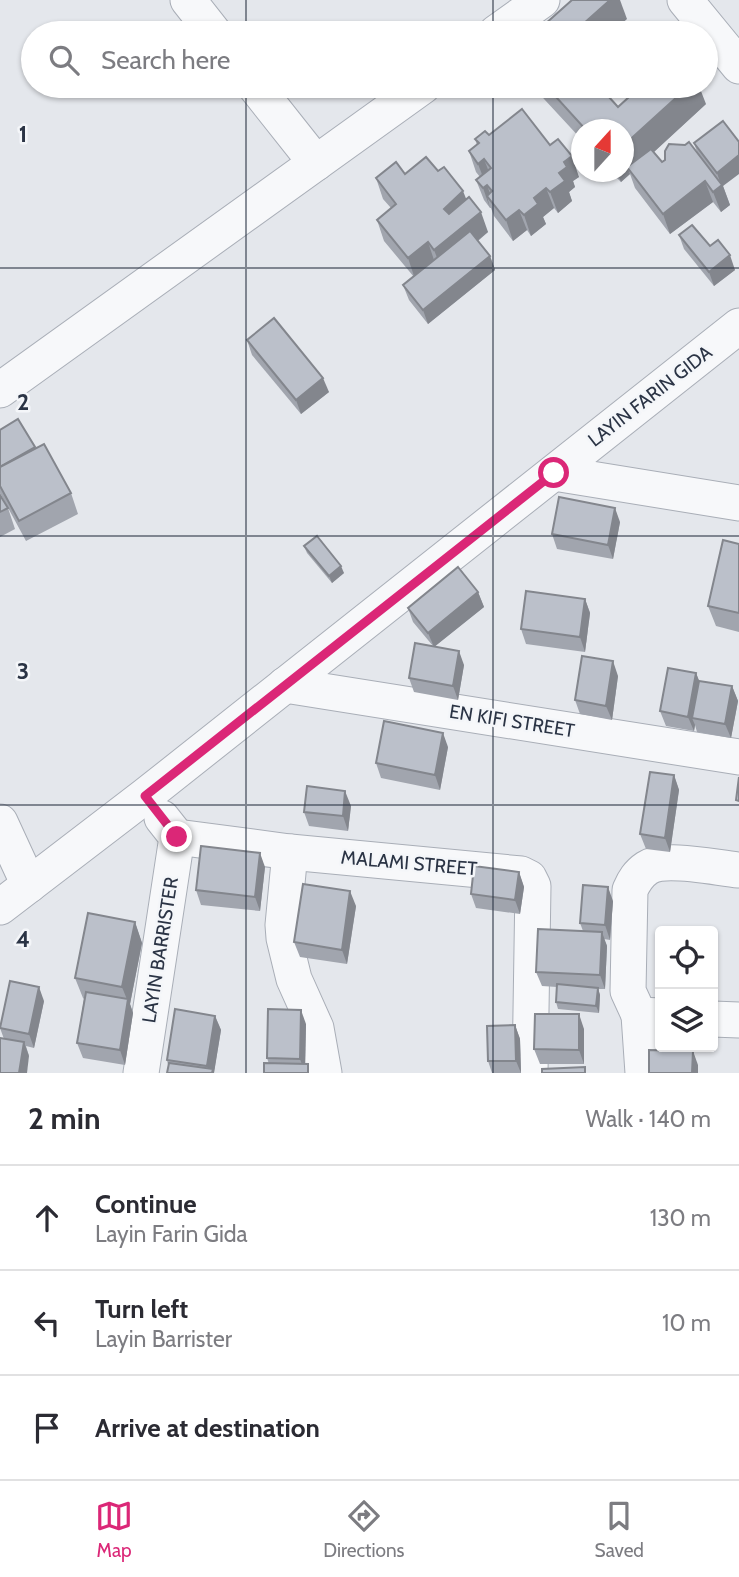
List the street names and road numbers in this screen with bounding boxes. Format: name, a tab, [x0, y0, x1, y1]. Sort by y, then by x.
street label: LAYIN FARIN GIDA	[584, 340, 717, 451]
street label: EN KIFI STREET	[448, 700, 576, 742]
street label: MALAMI STREET	[340, 846, 478, 880]
street label: LAYIN BARRISTER	[137, 875, 183, 1025]

